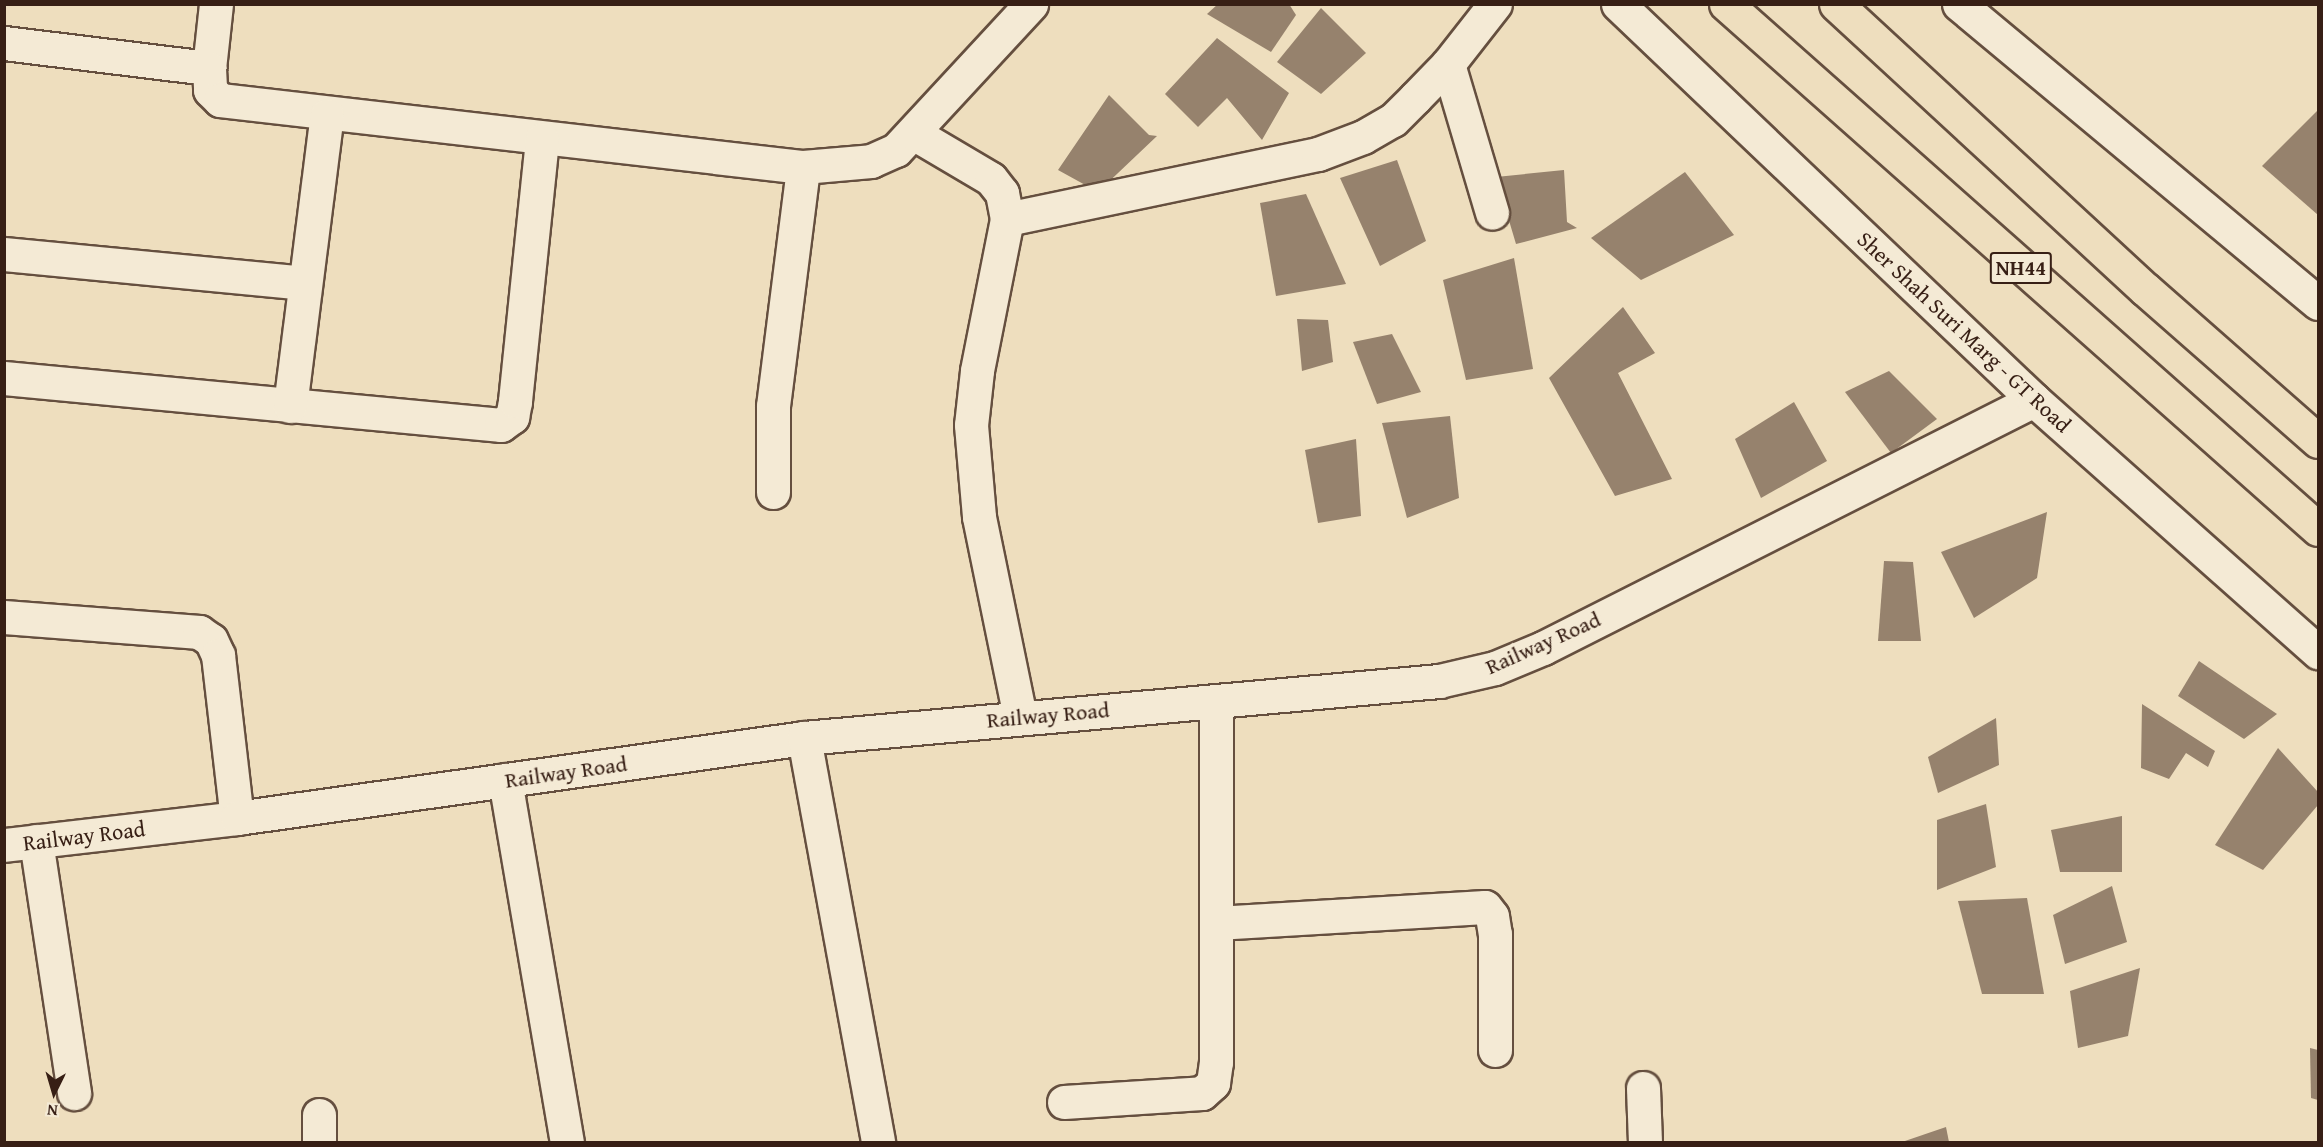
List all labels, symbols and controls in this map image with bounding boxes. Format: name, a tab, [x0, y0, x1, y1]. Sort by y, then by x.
street label: Sher Shah Suri Marg - GT Road	[1852, 226, 2076, 438]
road number: NH44	[1990, 250, 2052, 286]
street label: Railway Road	[1481, 606, 1605, 680]
street label: Railway Road	[986, 696, 1110, 734]
street label: Railway Road	[503, 750, 629, 794]
street label: Railway Road	[21, 815, 147, 857]
north arrow	[24, 1063, 84, 1123]
text: N	[46, 1099, 59, 1123]

